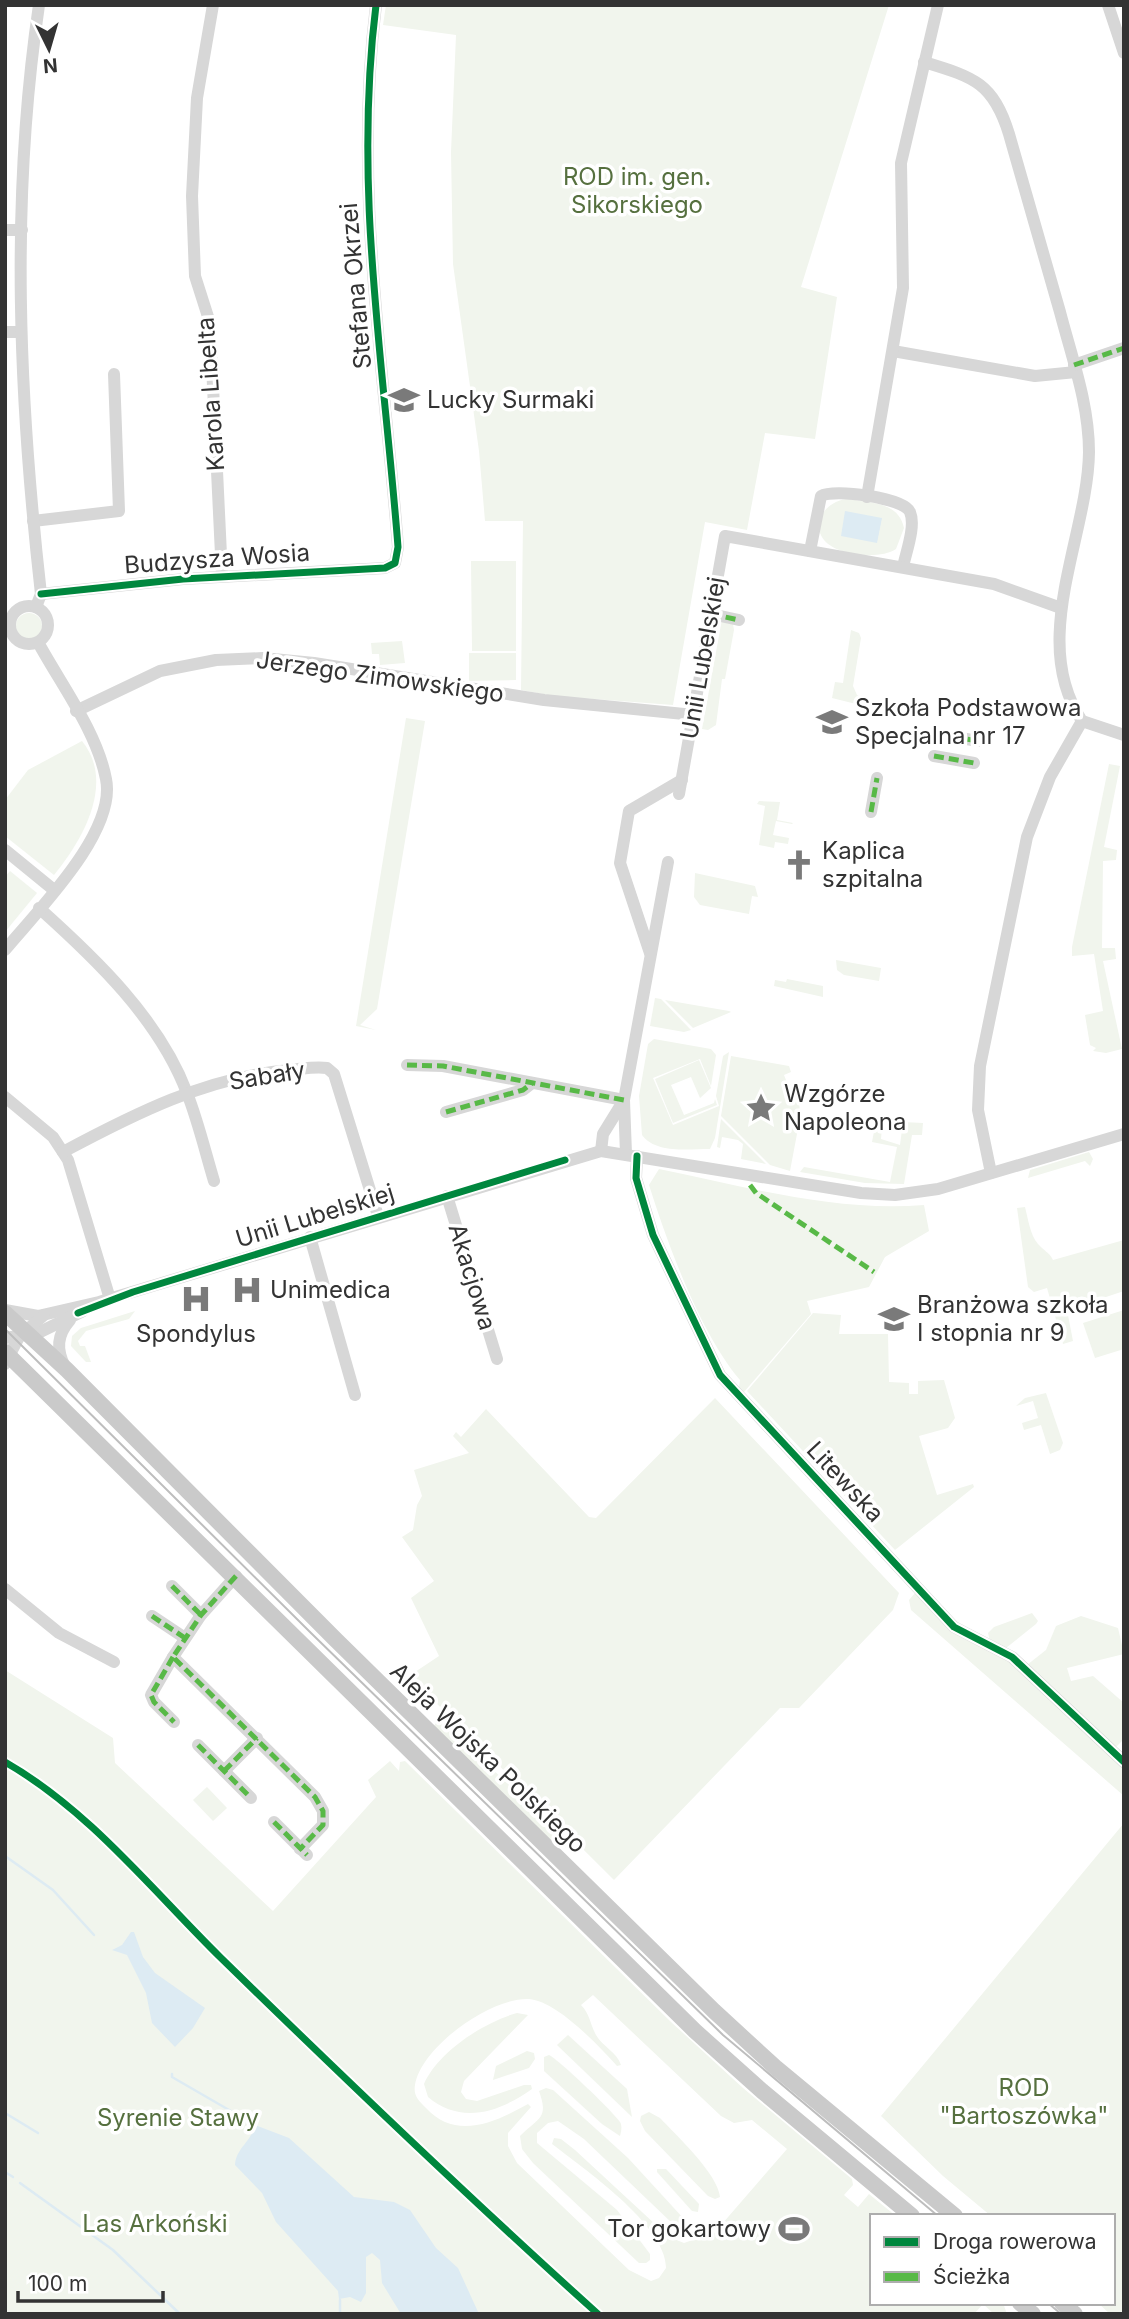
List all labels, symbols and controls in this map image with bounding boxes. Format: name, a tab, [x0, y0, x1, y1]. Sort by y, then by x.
north arrow	[14, 14, 84, 84]
text: N	[42, 53, 59, 78]
park label: ROD im. gen. Sikorskiego	[563, 162, 711, 219]
street label: Stefana Okrzei	[334, 202, 377, 370]
street label: Karola Libelta	[191, 316, 230, 472]
school or university icon: Lucky Surmaki	[387, 383, 421, 417]
place label: Lucky Surmaki	[427, 385, 594, 414]
street label: Budzysza Wosia	[123, 538, 311, 579]
street label: Unii Lubelskiej	[674, 575, 731, 741]
street label: Jerzego Zimowskiego	[254, 645, 506, 708]
place label: Szkoła Podstawowa Specjalna nr 17	[855, 693, 1081, 750]
school or university icon: Szkoła Podstawowa Specjalna nr 17	[815, 705, 849, 739]
place label: Kaplica szpitalna	[822, 836, 923, 893]
church icon: Kaplica szpitalna	[782, 848, 816, 882]
street label: Sabały	[227, 1055, 307, 1096]
place label: Wzgórze Napoleona	[784, 1079, 907, 1136]
place icon: Wzgórze Napoleona	[744, 1091, 778, 1125]
street label: Unii Lubelskiej	[232, 1178, 398, 1253]
street label: Akacjowa	[443, 1220, 502, 1334]
hospital icon: Unimedica	[230, 1273, 264, 1307]
place label: Unimedica	[270, 1275, 391, 1304]
hospital icon: Spondylus	[179, 1282, 213, 1316]
place label: Branżowa szkoła I stopnia nr 9	[917, 1290, 1108, 1347]
school or university icon: Branżowa szkoła I stopnia nr 9	[877, 1302, 911, 1336]
place label: Spondylus	[136, 1319, 256, 1348]
street label: Litewska	[801, 1435, 890, 1528]
street label: Aleja Wojska Polskiego	[384, 1656, 592, 1859]
park label: ROD "Bartoszówka"	[940, 2073, 1108, 2130]
park label: Syrenie Stawy	[97, 2103, 259, 2132]
park label: Las Arkoński	[82, 2209, 228, 2238]
sports icon: Tor gokartowy	[777, 2212, 811, 2246]
place label: Tor gokartowy	[607, 2214, 771, 2243]
legend	[870, 2214, 1115, 2305]
text: Droga rowerowa	[933, 2229, 1096, 2254]
scale bar	[18, 2260, 163, 2304]
text: Ścieżka	[933, 2263, 1010, 2289]
text: 100 m	[28, 2271, 87, 2296]

